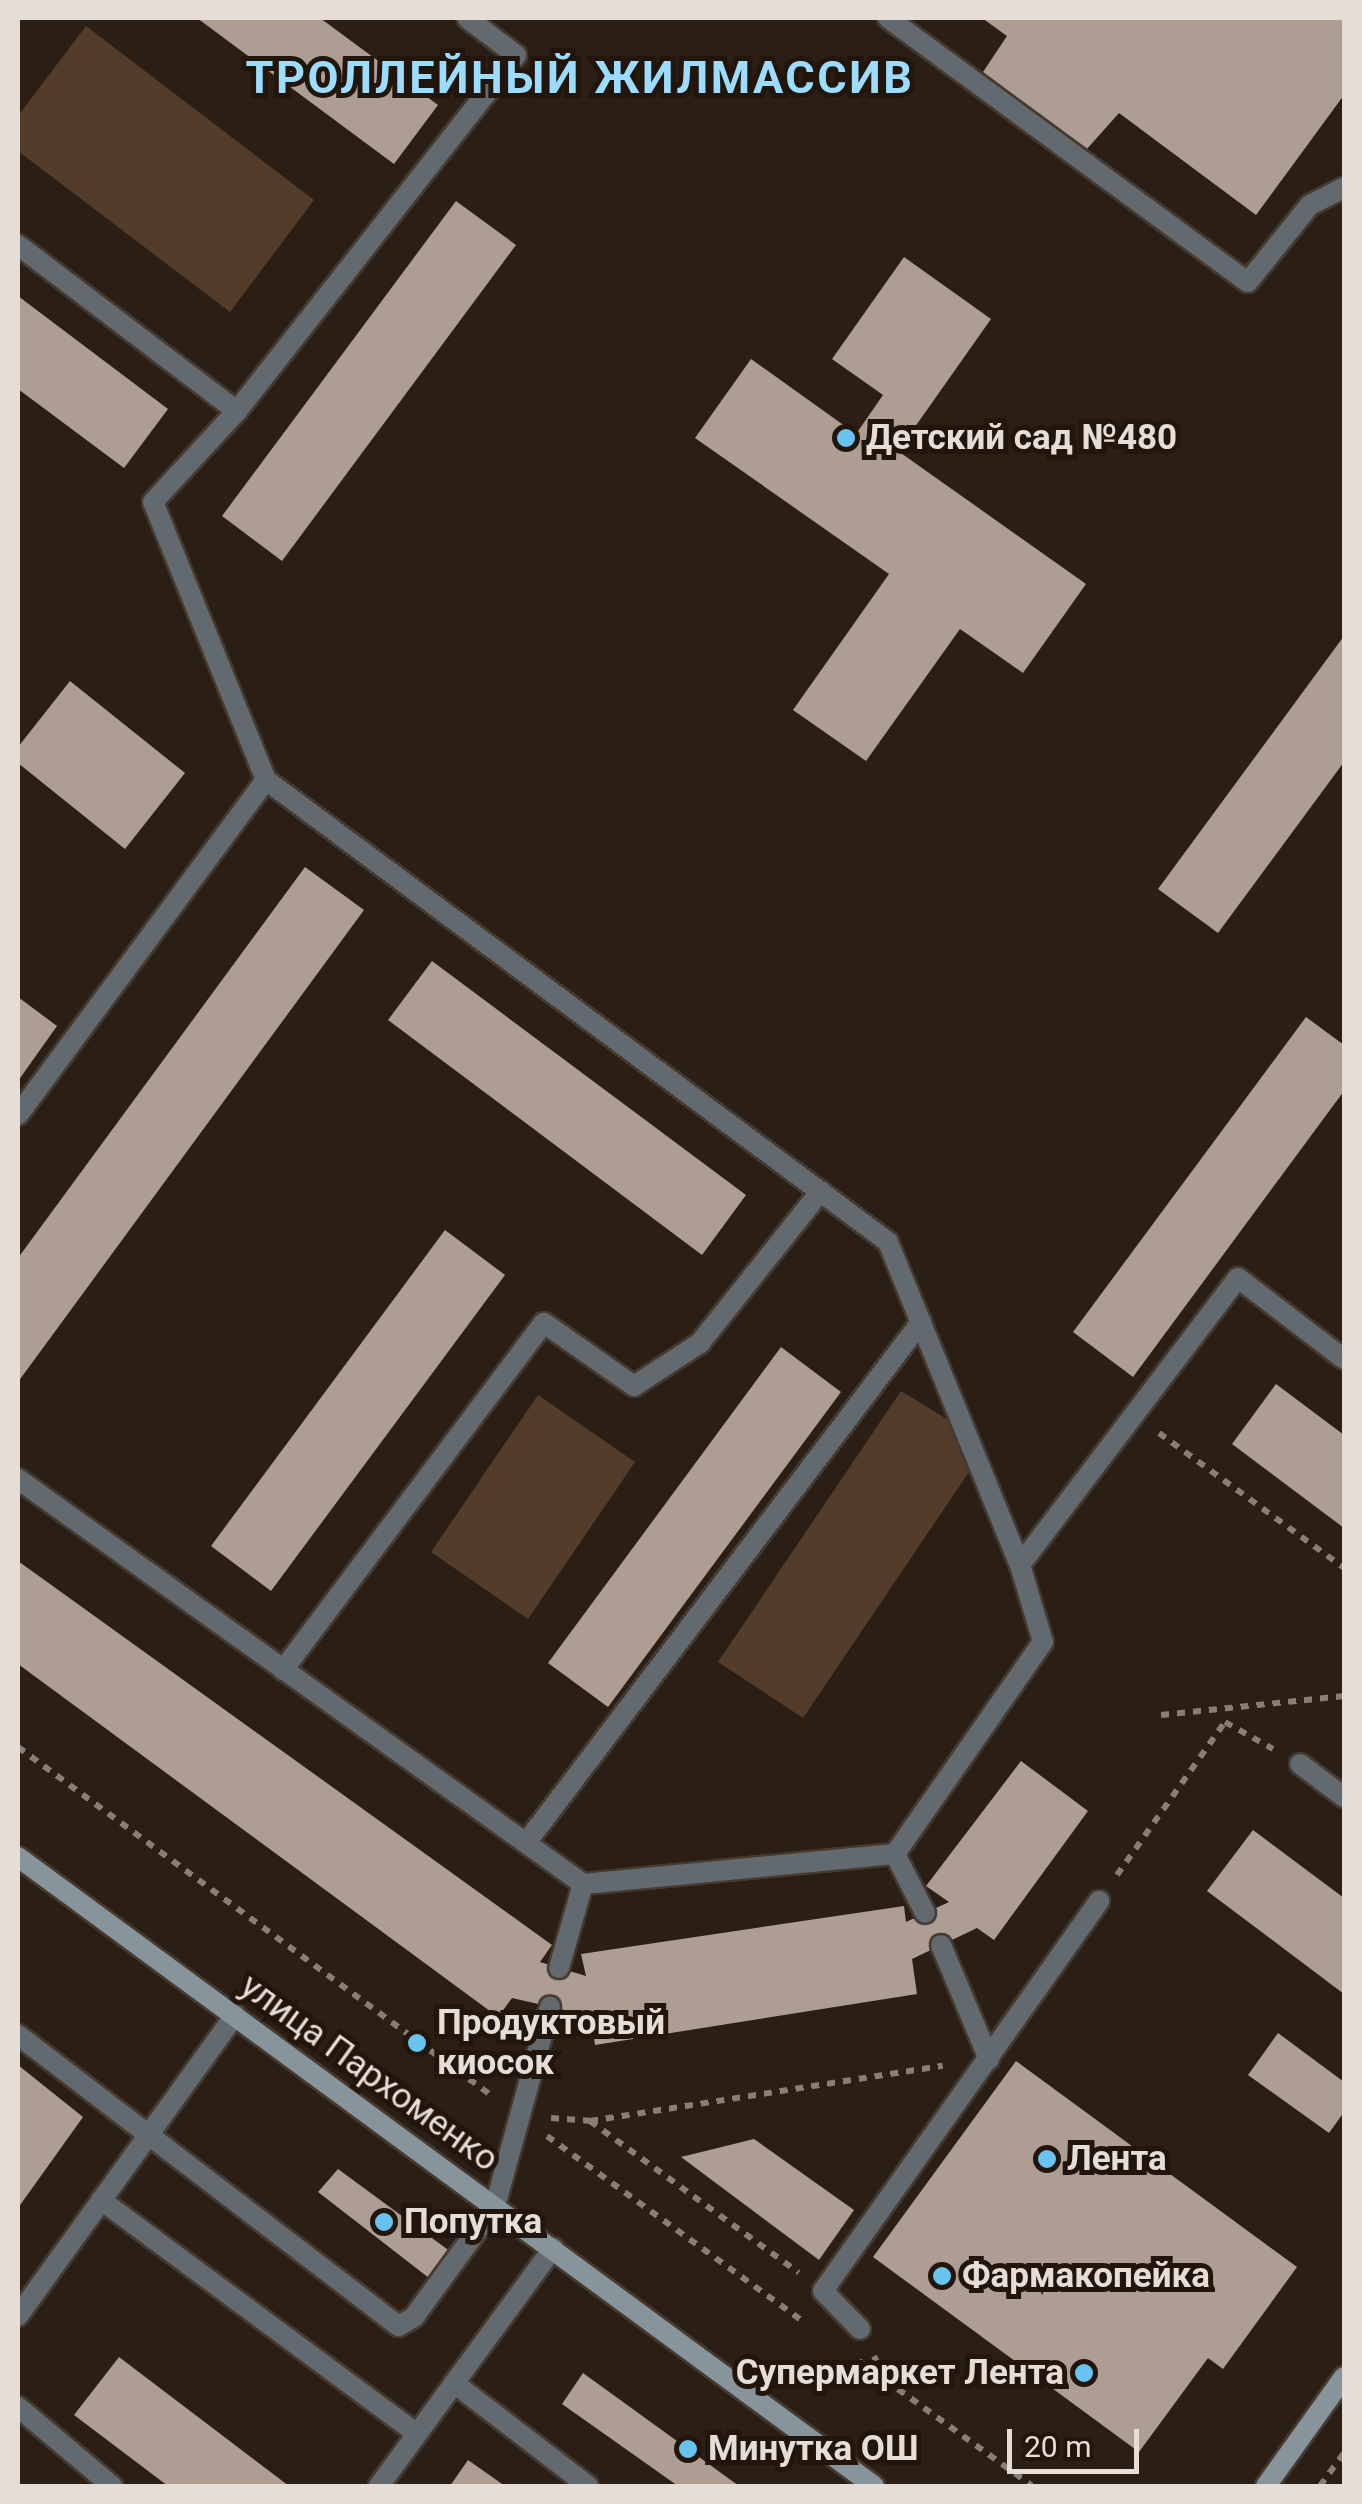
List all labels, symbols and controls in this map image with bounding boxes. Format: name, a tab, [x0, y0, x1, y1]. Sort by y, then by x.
district label: ТРОЛЛЕЙНЫЙ ЖИЛМАССИВ	[246, 51, 914, 105]
place label: Детский сад №480	[866, 417, 1177, 459]
marker: Детский сад №480	[835, 427, 857, 449]
street label: улица Пархоменко	[232, 1965, 506, 2181]
place label: Продуктовый киосок	[437, 2002, 665, 2084]
marker: Продуктовый киосок	[406, 2032, 428, 2054]
place label: Лента	[1067, 2138, 1167, 2180]
marker: Лента	[1036, 2148, 1058, 2170]
place label: Попутка	[404, 2201, 542, 2243]
marker: Попутка	[373, 2211, 395, 2233]
place label: Фармакопейка	[962, 2255, 1210, 2297]
marker: Фармакопейка	[931, 2265, 953, 2287]
place label: Супермаркет Лента	[736, 2352, 1064, 2394]
marker: Супермаркет Лента	[1073, 2362, 1095, 2384]
scale bar	[1012, 2409, 1144, 2471]
place label: Минутка ОШ	[708, 2428, 919, 2470]
text: 20 m	[1024, 2429, 1091, 2464]
marker: Минутка ОШ	[677, 2438, 699, 2460]

